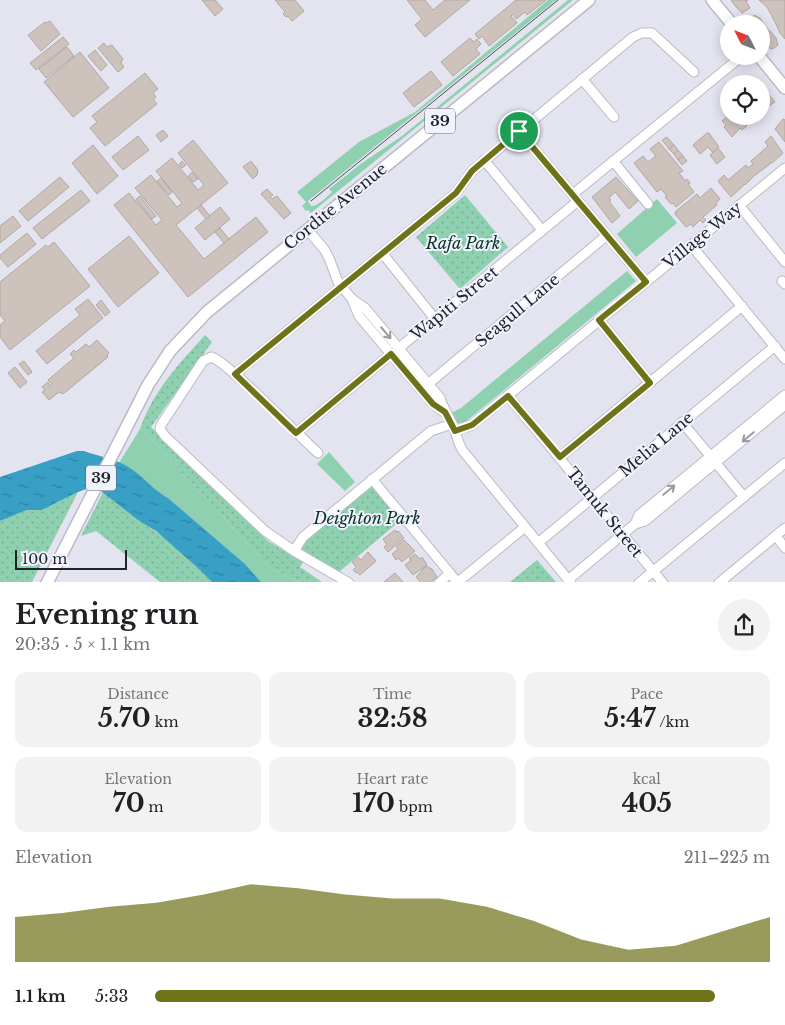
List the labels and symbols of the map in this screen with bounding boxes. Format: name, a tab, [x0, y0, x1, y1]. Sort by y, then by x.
north arrow	[720, 15, 770, 65]
road number: 39	[425, 108, 455, 134]
pin	[498, 110, 540, 152]
street label: Cordite Avenue	[279, 158, 391, 254]
street label: Village Way	[658, 197, 746, 274]
park label: Rafa Park	[425, 233, 500, 253]
street label: Wapiti Street	[405, 262, 502, 345]
street label: Seagull Lane	[471, 269, 563, 351]
one-way arrow	[380, 326, 391, 339]
street label: Melia Lane	[615, 407, 697, 481]
one-way arrow	[741, 431, 754, 442]
street label: Tamuk Street	[563, 463, 647, 561]
road number: 39	[86, 466, 116, 490]
one-way arrow	[662, 485, 675, 496]
park label: Deighton Park	[312, 508, 421, 528]
scale bar	[15, 548, 128, 571]

